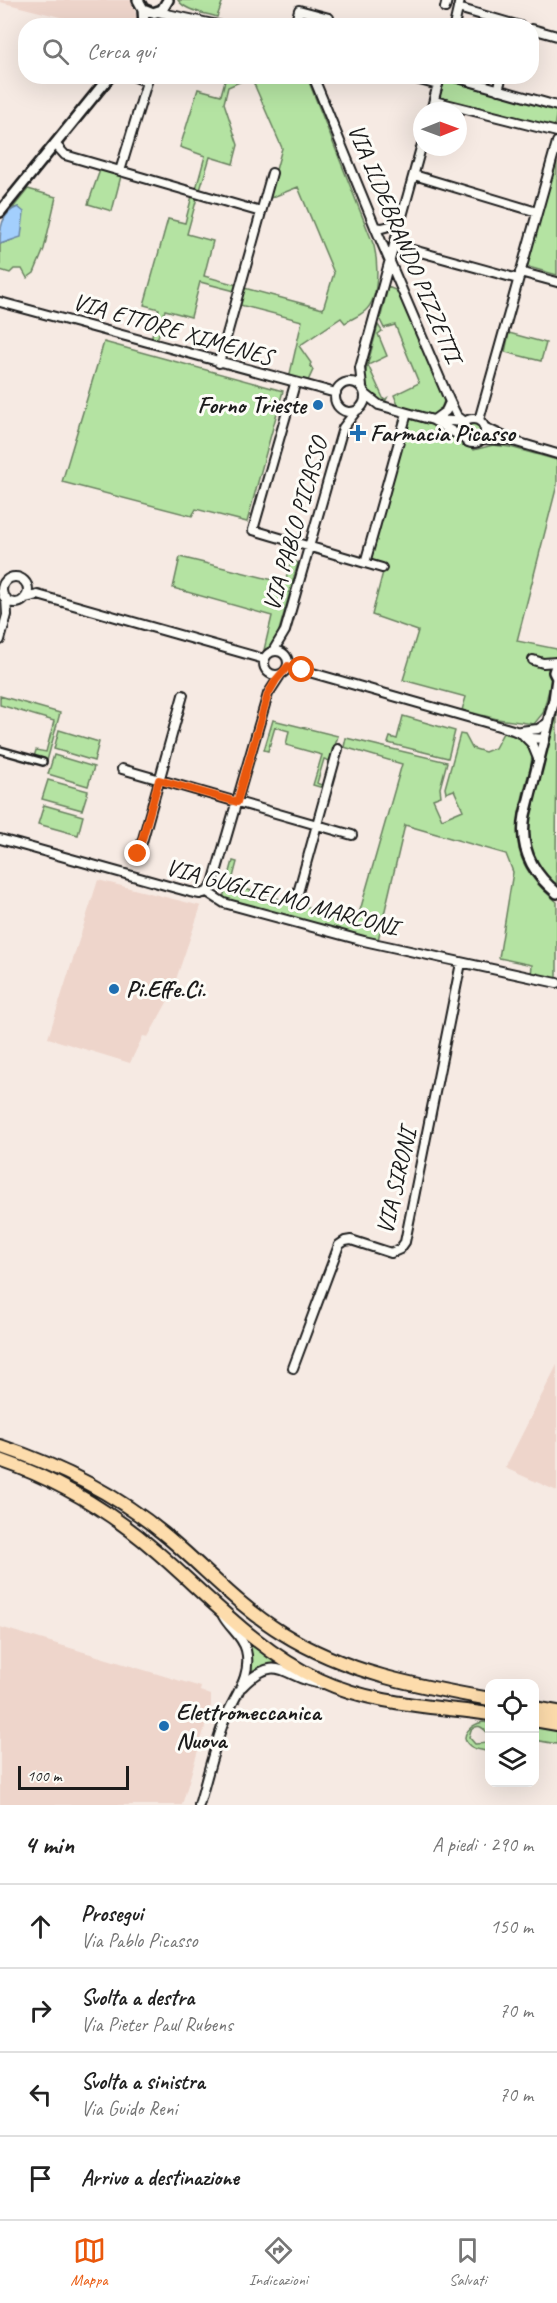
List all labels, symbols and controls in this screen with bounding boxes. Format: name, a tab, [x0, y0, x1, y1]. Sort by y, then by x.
search box	[18, 18, 539, 84]
icon: search	[39, 35, 72, 68]
text: Cerca qui	[87, 37, 155, 65]
north arrow	[413, 102, 467, 156]
street label: VIA ILDEBRANDO PIZZETTI	[341, 119, 471, 371]
street label: VIA ETTORE XIMENES	[70, 286, 280, 373]
place label: Forno Trieste	[197, 390, 308, 420]
marker: Forno Trieste	[311, 398, 325, 412]
place label: Farmacia Picasso	[370, 418, 517, 448]
marker: Farmacia Picasso	[351, 426, 365, 440]
street label: VIA PABLO PICASSO	[256, 431, 335, 614]
route start	[288, 656, 314, 682]
route end	[124, 840, 150, 866]
street label: VIA GUGLIELMO MARCONI	[163, 852, 406, 944]
place label: Pi.Effe.Ci.	[126, 974, 207, 1004]
marker: Pi.Effe.Ci.	[107, 982, 121, 996]
street label: VIA SIRONI	[369, 1120, 424, 1237]
map controls	[485, 1679, 539, 1787]
button: locate	[485, 1679, 539, 1733]
place label: Elettromeccanica Nuova	[176, 1697, 323, 1755]
marker: Elettromeccanica Nuova	[157, 1719, 171, 1733]
button: layers	[485, 1733, 539, 1787]
scale bar	[18, 1763, 129, 1790]
text: 100 m	[27, 1766, 61, 1786]
text: 4 min	[24, 1828, 74, 1861]
text: A piedi · 290 m	[432, 1832, 533, 1857]
text: Prosegui	[81, 1900, 143, 1928]
icon: ahead	[24, 1910, 57, 1943]
text: 150 m	[490, 1914, 533, 1939]
text: Via Pablo Picasso	[81, 1928, 198, 1953]
text: Svolta a destra	[81, 1984, 194, 2012]
icon: right	[24, 1994, 57, 2027]
text: 70 m	[499, 1998, 533, 2023]
text: Via Pieter Paul Rubens	[81, 2012, 233, 2037]
text: Svolta a sinistra	[81, 2068, 205, 2096]
icon: left	[24, 2078, 57, 2111]
text: 70 m	[499, 2082, 533, 2107]
text: Via Guido Reni	[81, 2096, 177, 2121]
icon: arrive	[24, 2162, 57, 2195]
text: Arrivo a destinazione	[81, 2164, 239, 2192]
tab: Mappa	[71, 2234, 108, 2290]
tab: Indicazioni	[249, 2234, 308, 2290]
tab: Salvati	[449, 2234, 486, 2290]

